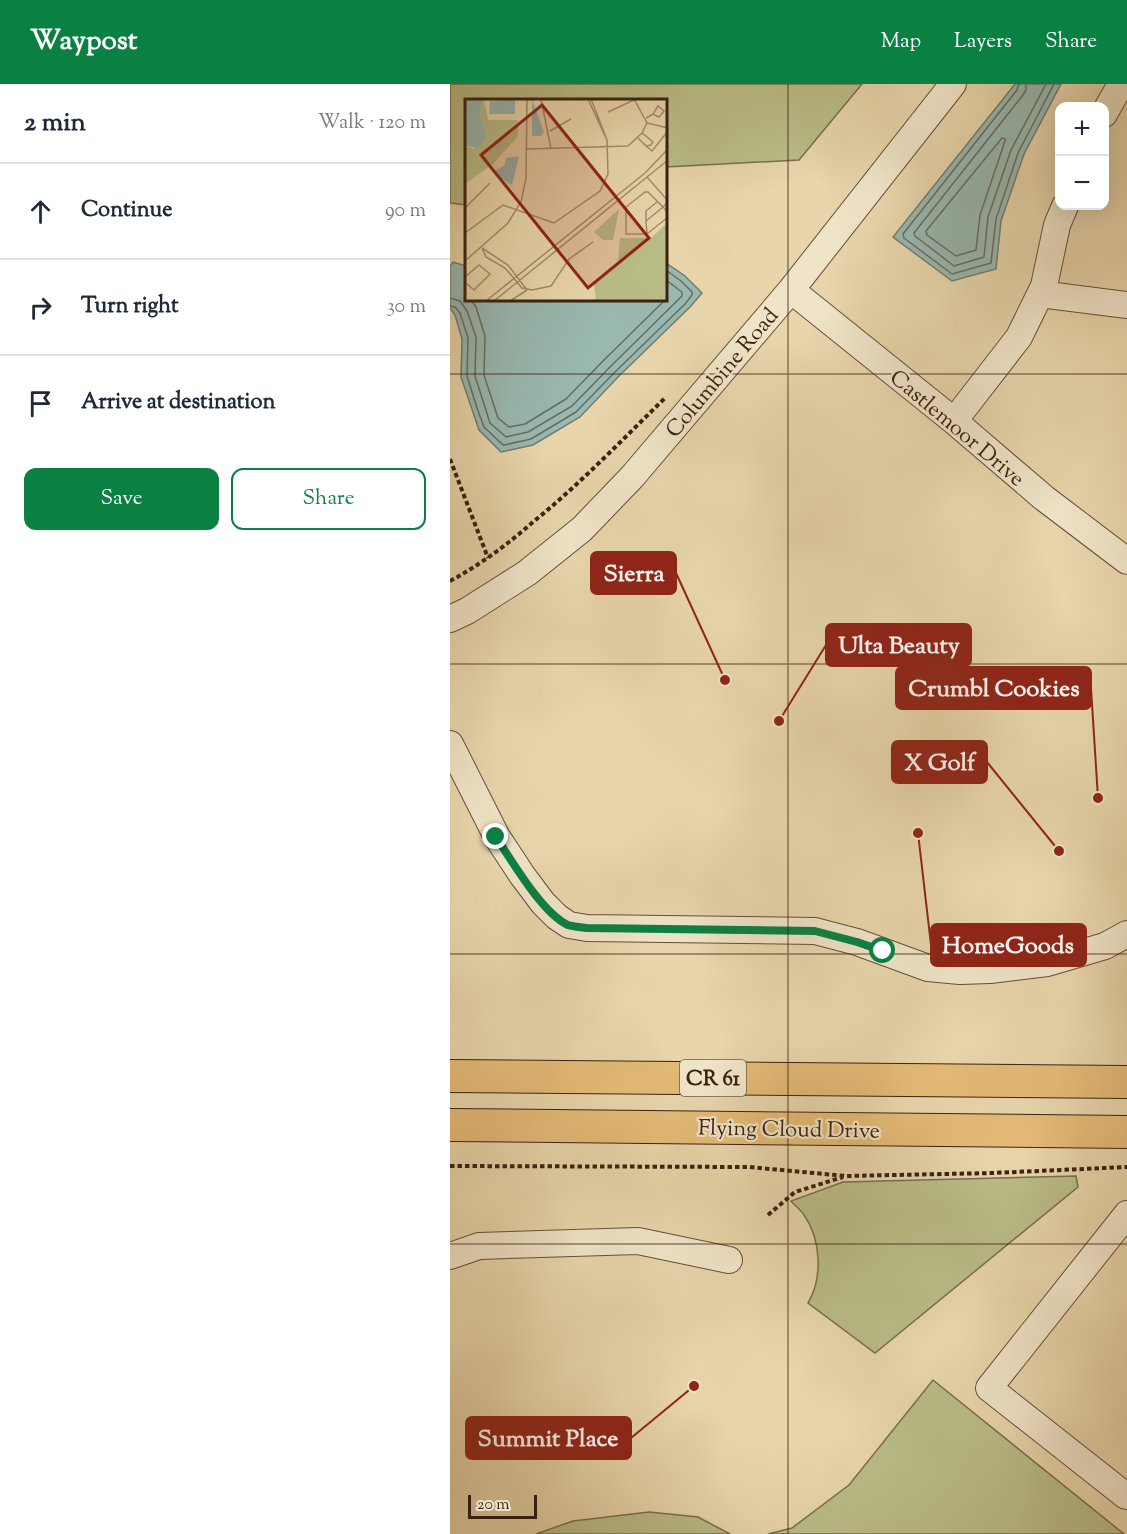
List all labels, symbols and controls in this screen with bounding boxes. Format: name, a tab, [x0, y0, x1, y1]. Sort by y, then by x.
text: Waypost	[30, 22, 137, 62]
text: Map	[881, 27, 921, 57]
text: Layers	[954, 27, 1012, 57]
text: Share	[1045, 27, 1097, 57]
inset map	[465, 99, 668, 302]
map controls	[1055, 102, 1109, 210]
button: +	[1055, 102, 1109, 156]
text: 2 min	[24, 105, 86, 142]
text: Walk · 120 m	[318, 109, 426, 138]
button: −	[1055, 156, 1109, 210]
icon: ahead	[24, 195, 57, 228]
text: Continue	[81, 195, 172, 227]
text: 90 m	[385, 197, 426, 226]
icon: right	[24, 291, 57, 324]
text: Turn right	[81, 291, 178, 323]
text: 30 m	[387, 293, 426, 322]
street label: Columbine Road	[659, 302, 787, 446]
street label: Castlemoor Drive	[882, 363, 1031, 495]
icon: arrive	[24, 387, 57, 420]
text: Arrive at destination	[81, 387, 276, 419]
button: Save	[24, 468, 219, 530]
button: Share	[231, 468, 426, 530]
callout: Sierra	[591, 552, 676, 594]
text: Sierra	[603, 558, 666, 592]
callout: Ulta Beauty	[826, 624, 971, 666]
text: Ulta Beauty	[838, 630, 960, 664]
callout: Crumbl Cookies	[896, 667, 1091, 709]
text: Crumbl Cookies	[908, 673, 1080, 707]
callout: X Golf	[892, 741, 987, 783]
text: X Golf	[905, 747, 977, 781]
route end	[482, 823, 508, 849]
callout: HomeGoods	[931, 924, 1086, 966]
text: HomeGoods	[942, 930, 1074, 964]
route start	[869, 937, 895, 963]
road number: CR 61	[680, 1060, 746, 1096]
street label: Flying Cloud Drive	[698, 1113, 880, 1149]
callout: Summit Place	[466, 1417, 631, 1459]
text: Summit Place	[478, 1423, 618, 1457]
scale bar	[468, 1492, 537, 1520]
text: 20 m	[477, 1494, 510, 1517]

